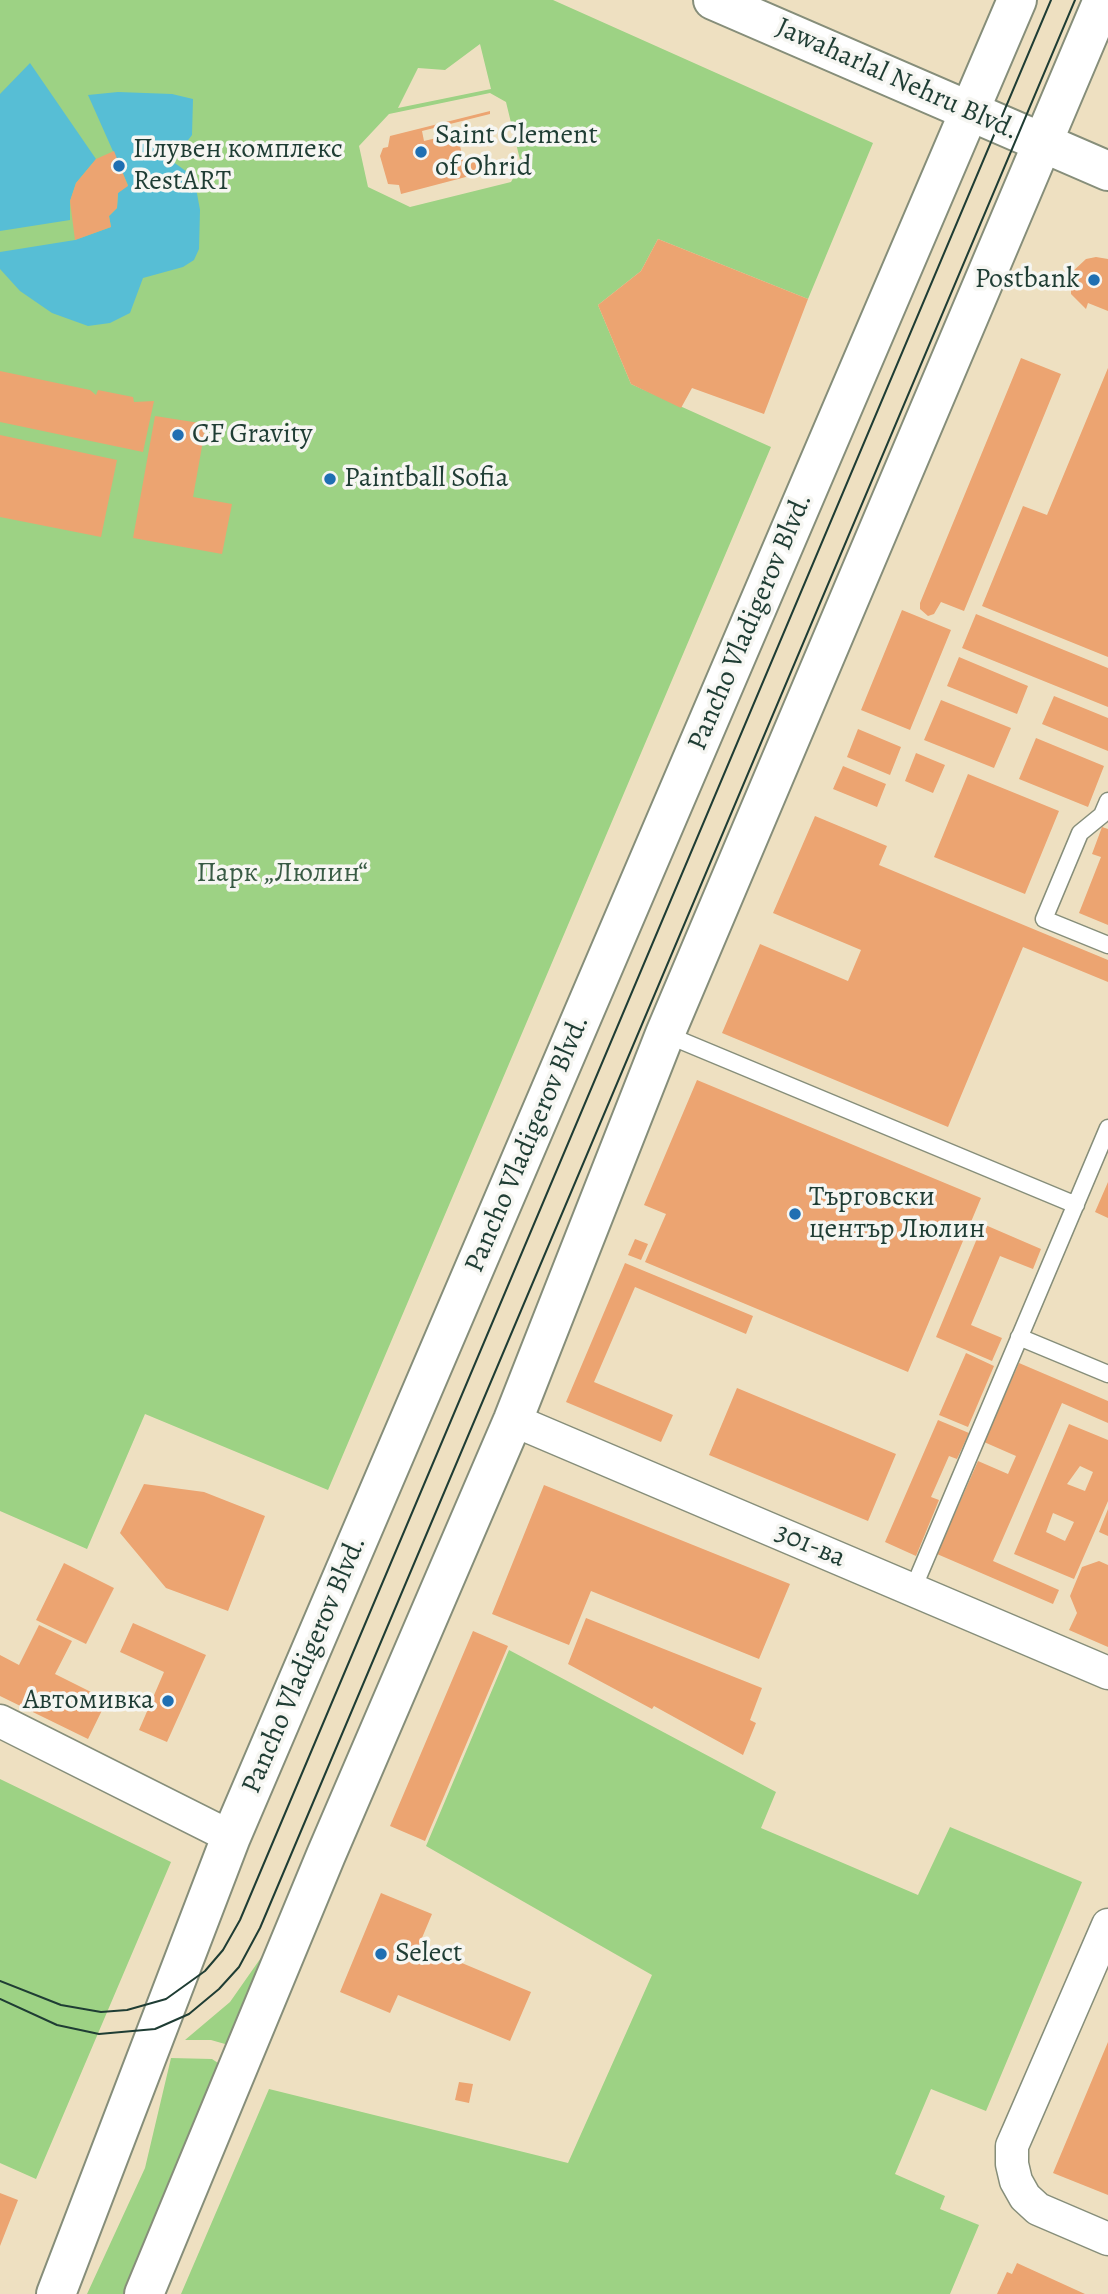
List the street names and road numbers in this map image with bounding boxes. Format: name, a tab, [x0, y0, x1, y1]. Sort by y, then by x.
street label: Jawaharlal Nehru Blvd.	[771, 11, 1023, 149]
street label: Pancho Vladigerov Blvd.	[681, 488, 821, 756]
street label: Pancho Vladigerov Blvd.	[458, 1010, 598, 1278]
street label: 301-ва	[770, 1516, 850, 1576]
street label: Pancho Vladigerov Blvd.	[235, 1531, 375, 1799]

